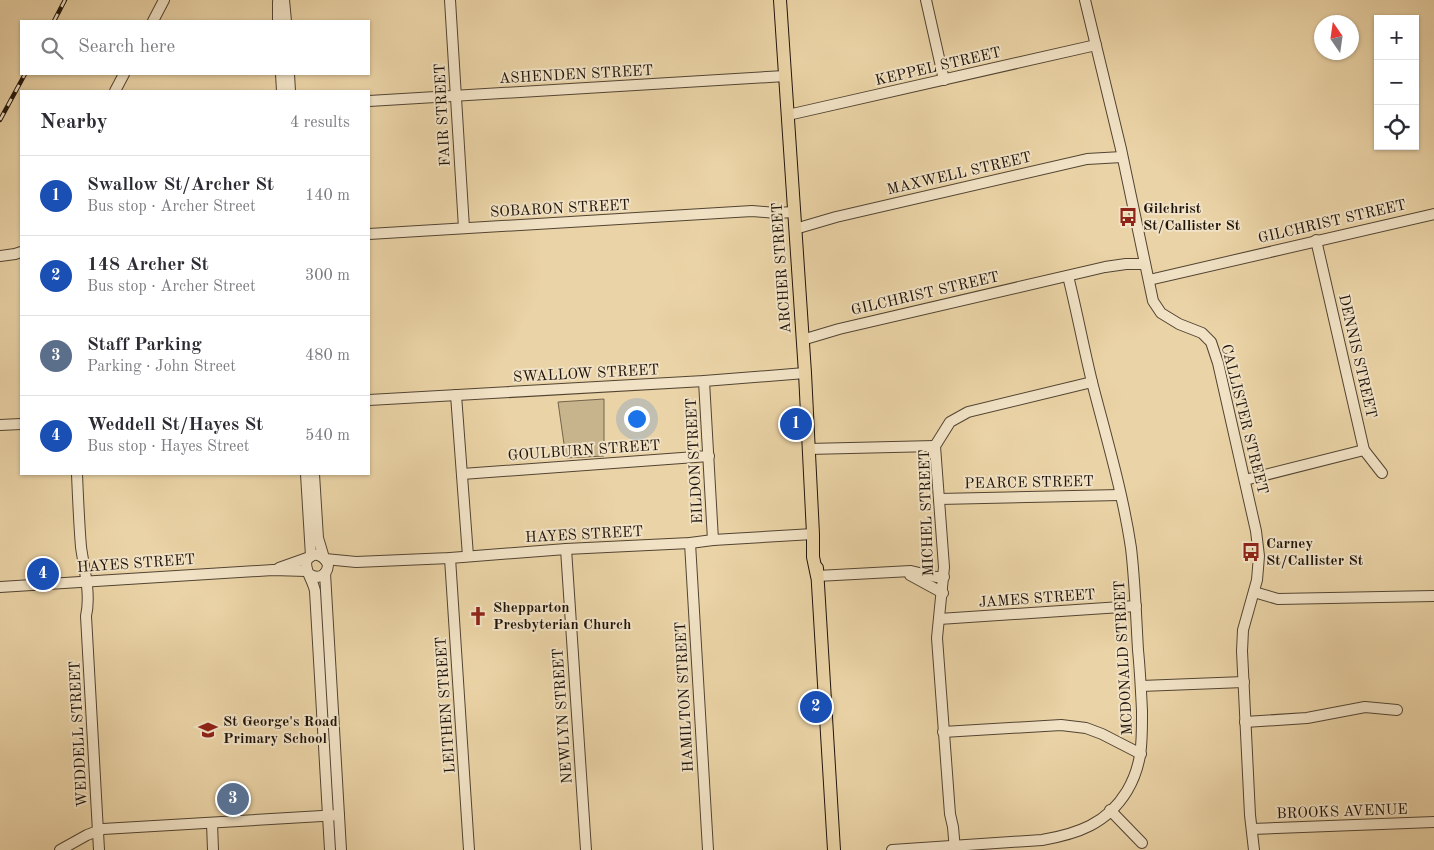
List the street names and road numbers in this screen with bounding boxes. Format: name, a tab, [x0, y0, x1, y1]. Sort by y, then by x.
street label: KEPPEL STREET	[874, 46, 1003, 89]
street label: FAIR STREET	[433, 63, 454, 167]
street label: ASHENDEN STREET	[499, 64, 654, 87]
street label: MAXWELL STREET	[885, 150, 1033, 198]
street label: SOBARON STREET	[490, 198, 630, 221]
street label: GILCHRIST STREET	[1257, 198, 1408, 247]
street label: ARCHER STREET	[770, 202, 795, 334]
street label: GILCHRIST STREET	[850, 270, 1001, 319]
street label: DENNIS STREET	[1335, 293, 1378, 420]
street label: CALLISTER STREET	[1218, 343, 1269, 496]
street label: SWALLOW STREET	[513, 363, 660, 386]
street label: EILDON STREET	[685, 397, 706, 524]
street label: GOULBURN STREET	[507, 439, 661, 464]
street label: MICHEL STREET	[918, 449, 937, 577]
street label: PEARCE STREET	[964, 475, 1094, 492]
street label: HAYES STREET	[525, 525, 644, 546]
street label: HAYES STREET	[77, 553, 196, 576]
street label: MCDONALD STREET	[1113, 580, 1136, 736]
street label: JAMES STREET	[978, 588, 1096, 611]
street label: HAMILTON STREET	[674, 621, 697, 773]
street label: LEITHEN STREET	[434, 636, 459, 774]
street label: NEWLYN STREET	[551, 648, 576, 784]
street label: WEDDELL STREET	[68, 660, 91, 808]
street label: BROOKS AVENUE	[1276, 803, 1408, 822]

